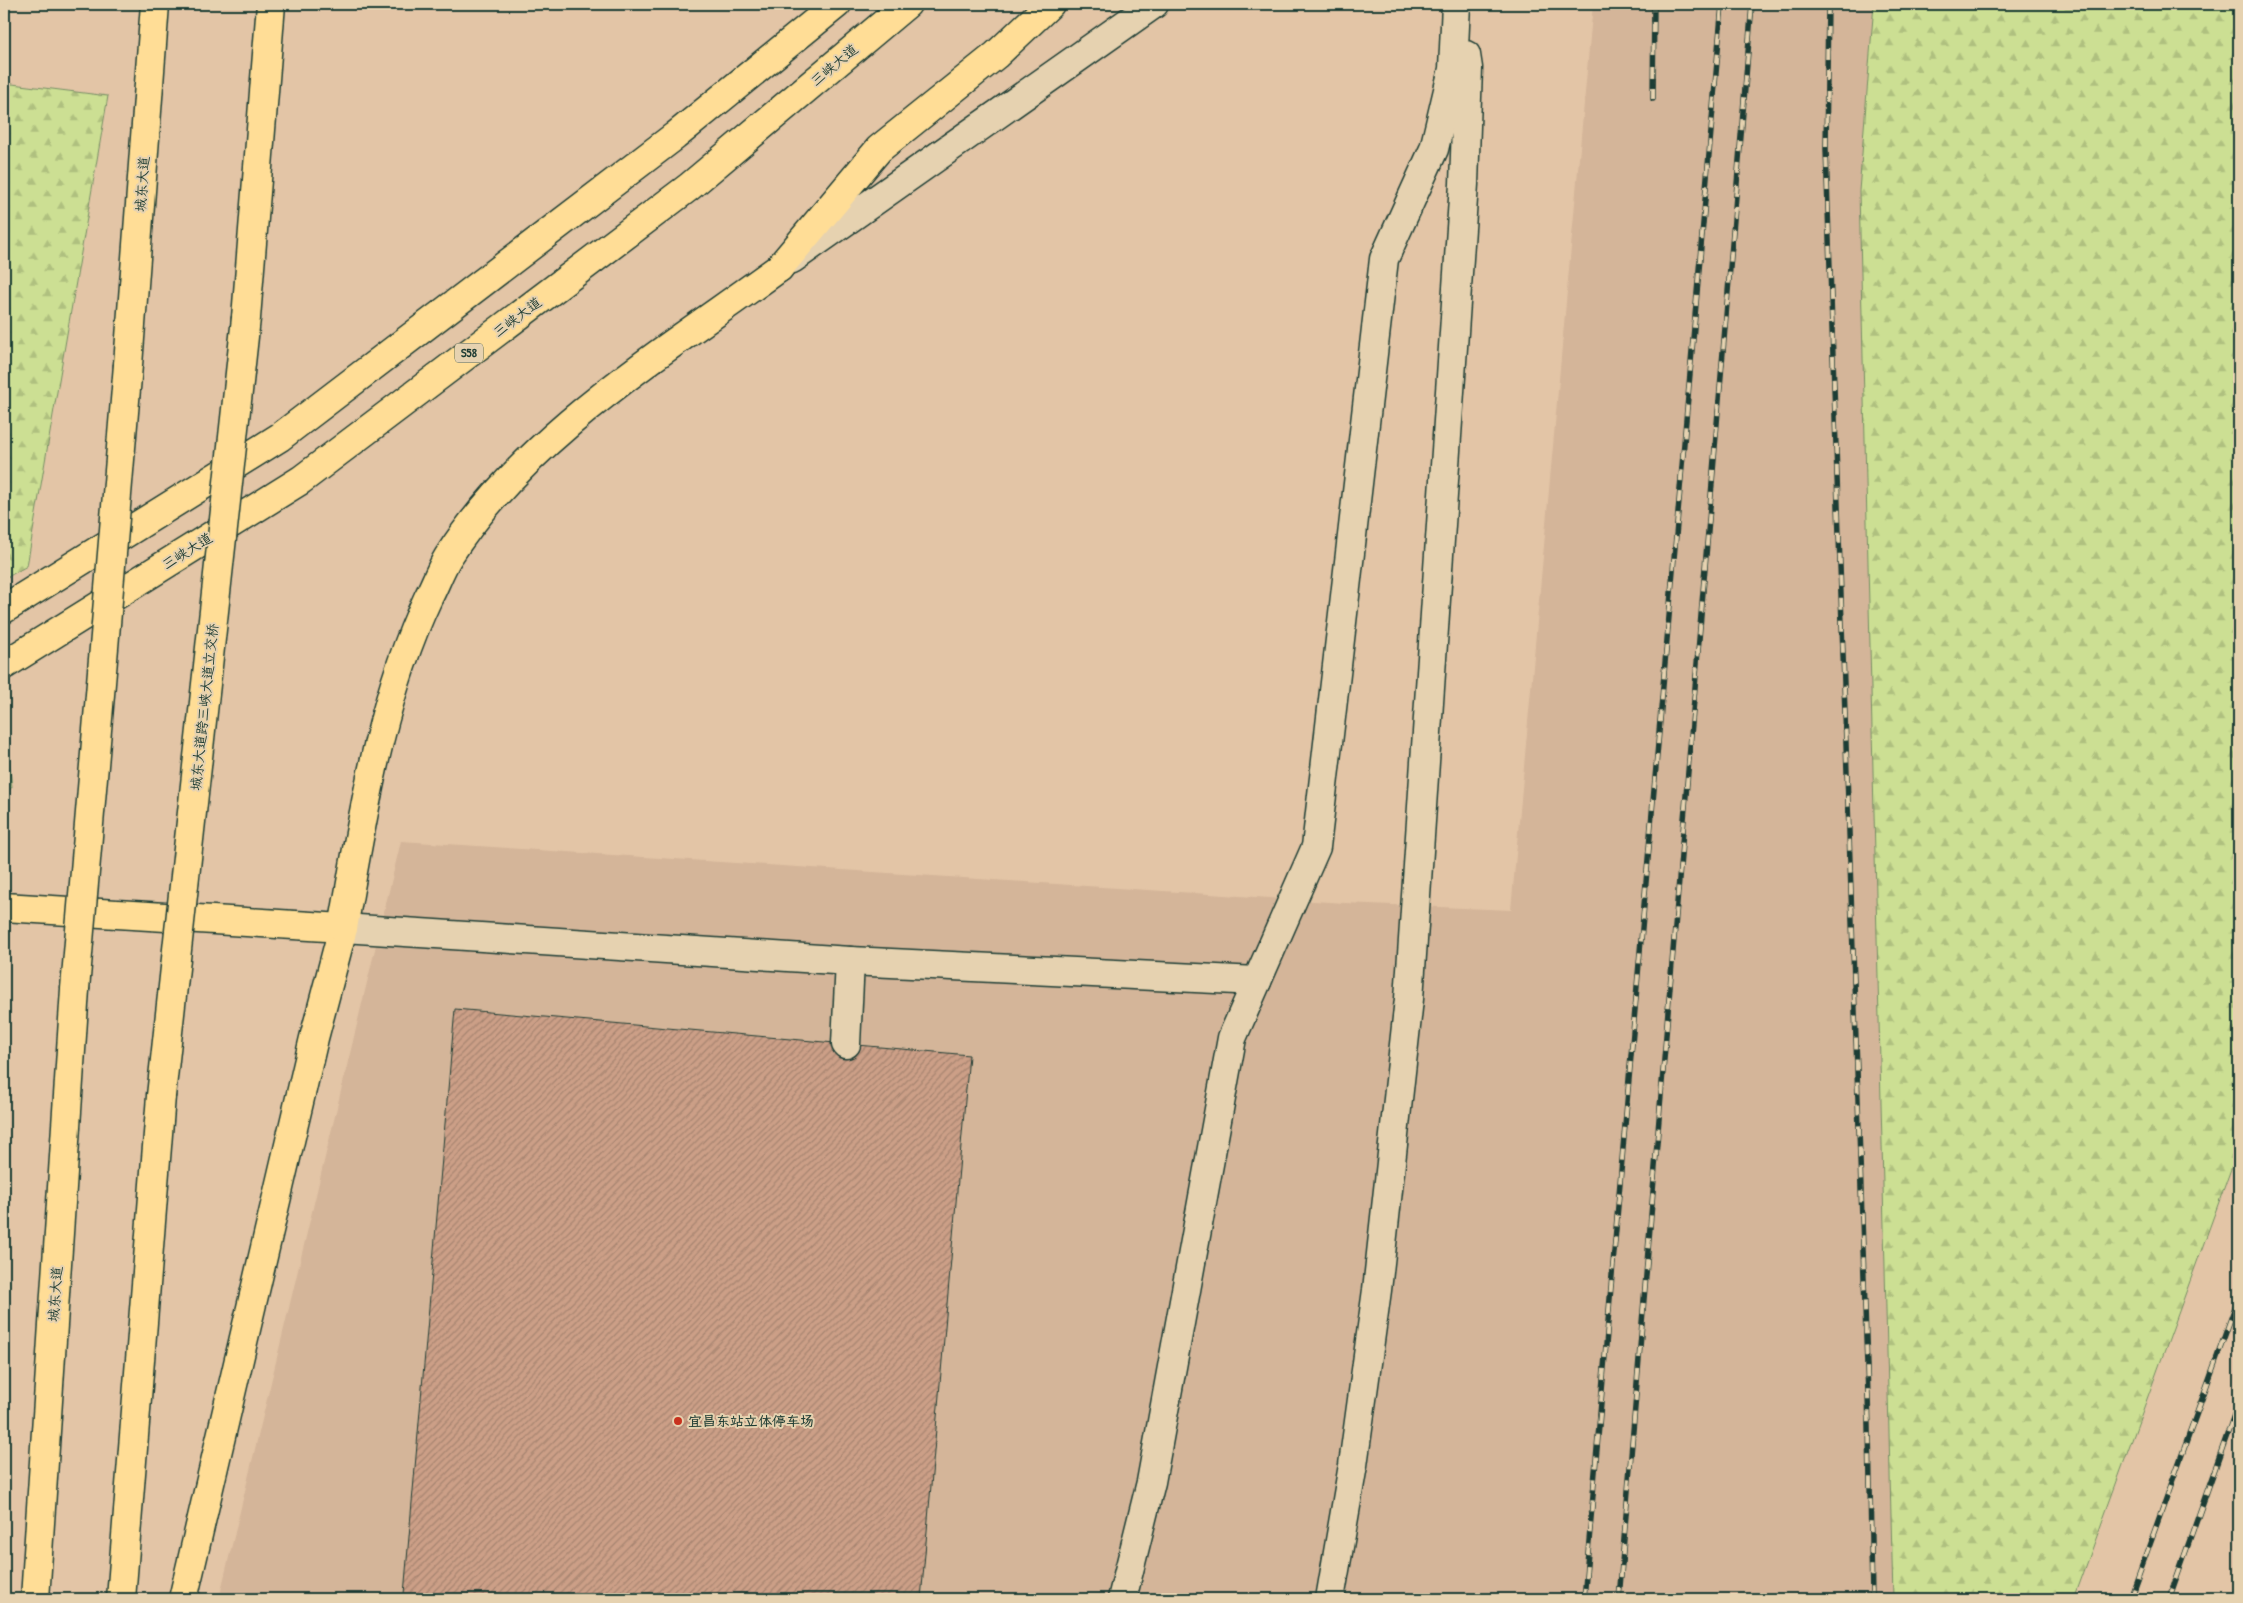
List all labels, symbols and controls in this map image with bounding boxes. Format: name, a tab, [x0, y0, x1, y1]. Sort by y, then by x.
street label: 三峡大道	[806, 39, 861, 90]
street label: 城东大道	[130, 155, 153, 213]
street label: 三峡大道	[489, 292, 545, 341]
road number: S58	[455, 343, 483, 362]
street label: 三峡大道	[158, 528, 216, 573]
street label: 城东大道跨三峡大道立交桥	[185, 622, 222, 791]
street label: 城东大道	[43, 1265, 66, 1323]
place label: 宜昌东站立体停车场	[688, 1411, 814, 1430]
marker: 宜昌东站立体停车场	[672, 1415, 684, 1427]

